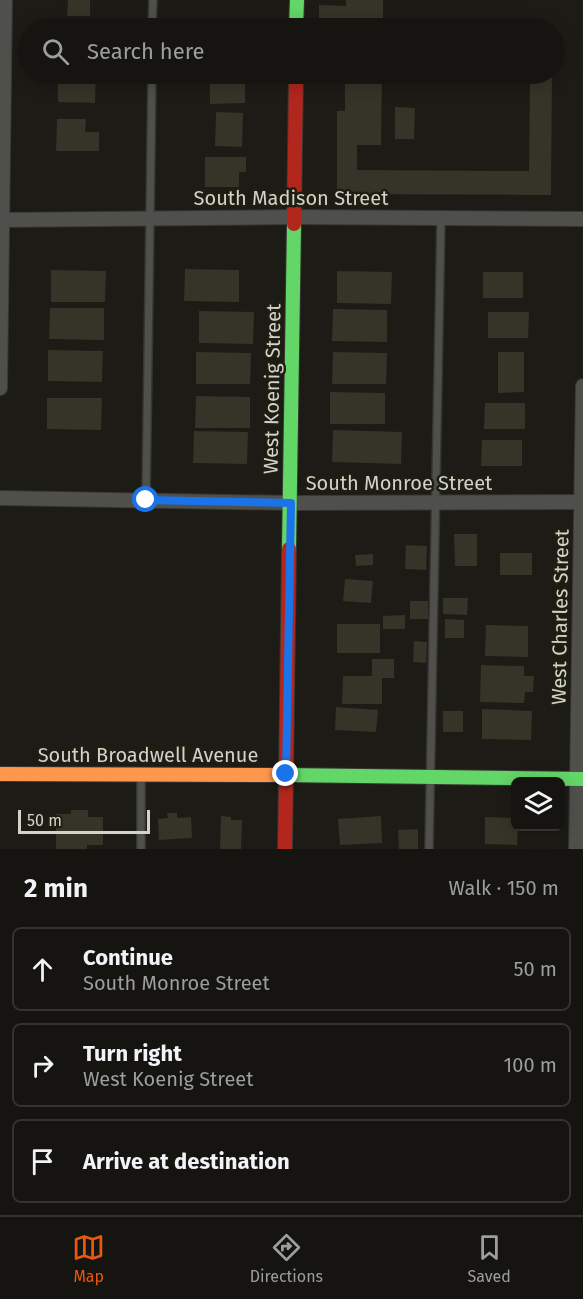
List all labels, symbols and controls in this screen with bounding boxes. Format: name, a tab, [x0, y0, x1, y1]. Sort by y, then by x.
search box	[18, 18, 565, 84]
icon: search	[39, 35, 72, 68]
text: Search here	[87, 38, 205, 65]
street label: South Madison Street	[194, 186, 389, 210]
street label: West Koenig Street	[259, 303, 285, 474]
street label: South Monroe Street	[306, 471, 493, 495]
route start	[132, 486, 158, 512]
street label: West Charles Street	[546, 528, 574, 705]
street label: South Broadwell Avenue	[38, 743, 258, 767]
route end	[272, 760, 298, 786]
map controls	[511, 777, 565, 831]
button: layers	[511, 777, 565, 831]
scale bar	[18, 807, 150, 834]
text: 50 m	[27, 811, 62, 830]
text: 2 min	[24, 873, 88, 904]
text: Walk · 150 m	[449, 876, 559, 900]
text: Continue	[83, 944, 173, 971]
icon: ahead	[26, 953, 59, 986]
text: 50 m	[513, 957, 557, 981]
text: South Monroe Street	[83, 971, 270, 995]
text: Turn right	[83, 1040, 182, 1067]
icon: right	[26, 1049, 59, 1082]
text: 100 m	[504, 1053, 557, 1077]
text: West Koenig Street	[83, 1067, 253, 1091]
icon: arrive	[26, 1145, 59, 1178]
text: Arrive at destination	[83, 1148, 290, 1175]
tab: Map	[72, 1231, 105, 1286]
tab: Directions	[250, 1231, 323, 1286]
tab: Saved	[467, 1231, 511, 1286]

